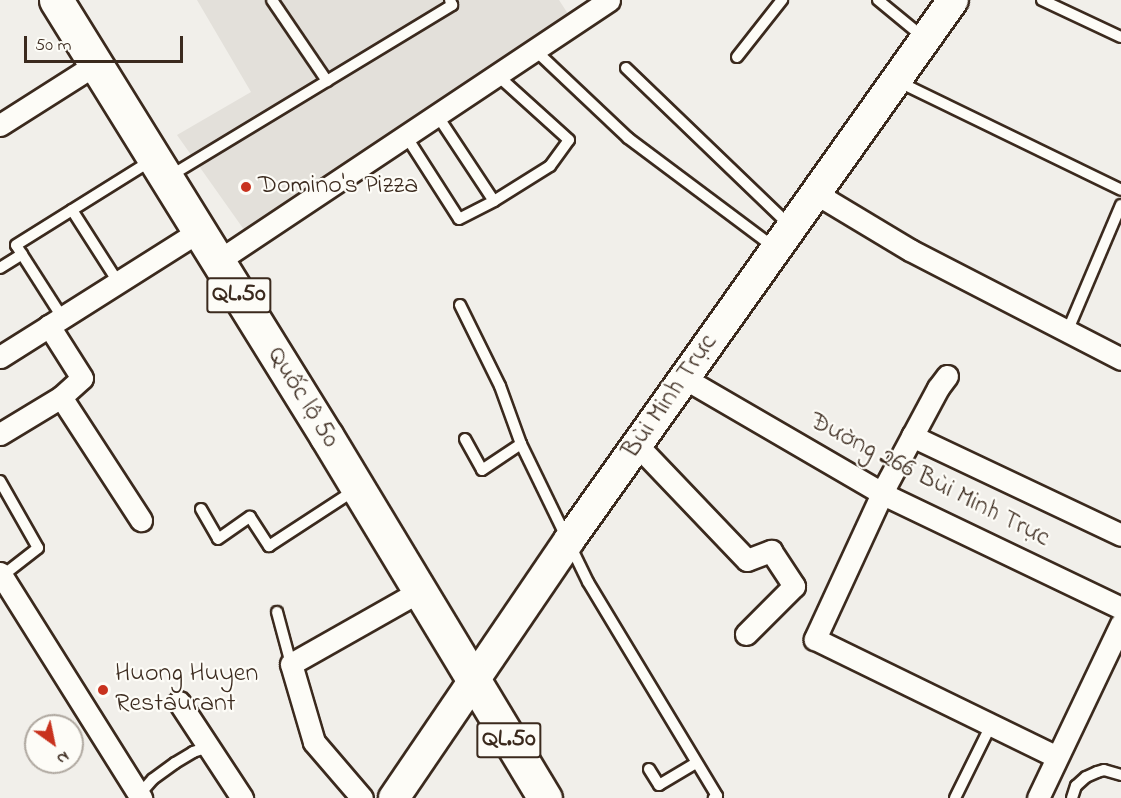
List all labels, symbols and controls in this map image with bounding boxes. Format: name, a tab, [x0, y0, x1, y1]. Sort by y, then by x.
scale bar	[27, 24, 186, 62]
text: 50 m	[35, 33, 72, 59]
place label: Domino's Pizza	[258, 171, 418, 203]
marker: Domino's Pizza	[239, 180, 253, 194]
road number: QL.50	[206, 274, 272, 316]
street label: Bùi Minh Trực	[617, 329, 725, 465]
street label: Quốc lộ 50	[259, 342, 345, 454]
street label: Đường 266 Bùi Minh Trực	[804, 407, 1054, 555]
place label: Huong Huyen Restaurant	[115, 659, 258, 720]
marker: Huong Huyen Restaurant	[96, 683, 110, 697]
north arrow	[24, 714, 84, 774]
road number: QL.50	[476, 719, 542, 761]
text: N	[52, 744, 74, 770]

